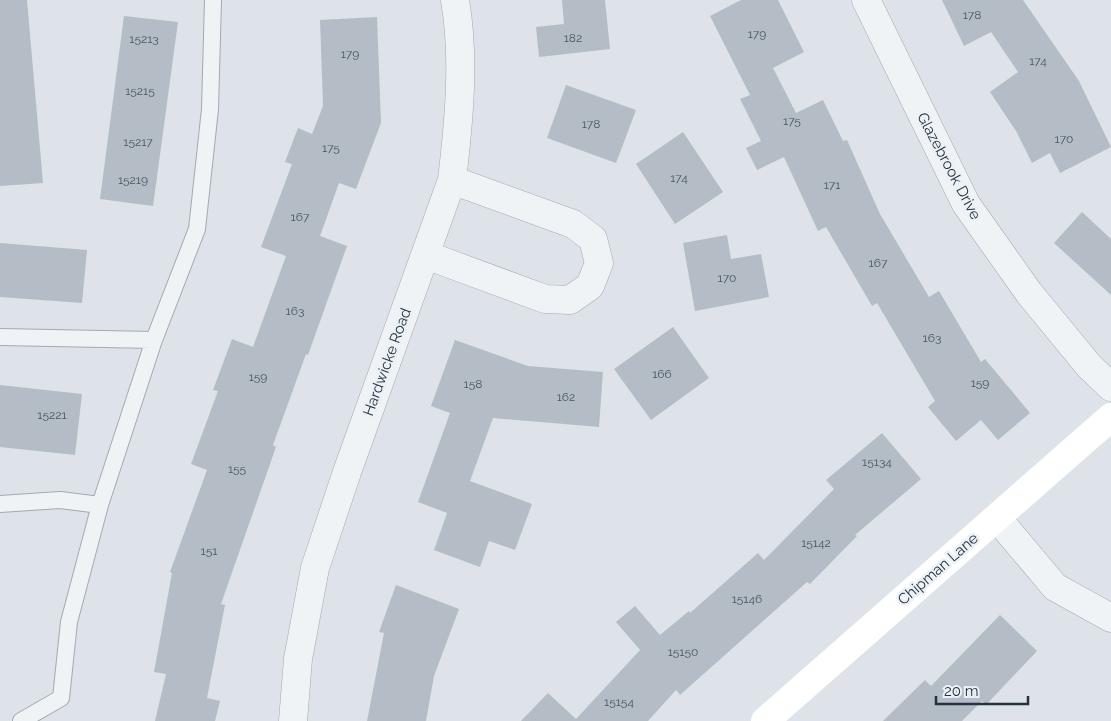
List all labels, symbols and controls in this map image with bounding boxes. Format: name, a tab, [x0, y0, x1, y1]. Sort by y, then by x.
house number: 178	[963, 8, 981, 22]
house number: 179	[748, 27, 766, 41]
house number: 182	[564, 31, 582, 45]
house number: 15213	[129, 32, 159, 46]
house number: 179	[341, 47, 359, 61]
house number: 174	[1029, 54, 1047, 68]
house number: 15215	[125, 84, 155, 98]
street label: Glazebrook Drive	[913, 109, 985, 223]
house number: 175	[783, 114, 801, 128]
house number: 178	[582, 117, 600, 131]
house number: 170	[1055, 132, 1073, 146]
house number: 15217	[123, 135, 153, 149]
house number: 175	[322, 141, 340, 155]
house number: 174	[670, 171, 688, 185]
house number: 15219	[118, 173, 148, 187]
house number: 171	[824, 178, 840, 192]
house number: 167	[291, 210, 310, 224]
house number: 167	[869, 256, 888, 270]
house number: 170	[718, 271, 736, 285]
house number: 163	[286, 304, 304, 318]
street label: Hardwicke Road	[359, 306, 415, 418]
house number: 163	[923, 331, 941, 345]
house number: 166	[652, 367, 672, 381]
house number: 159	[249, 370, 267, 384]
house number: 159	[971, 376, 989, 390]
house number: 158	[464, 377, 482, 391]
house number: 162	[557, 390, 575, 404]
house number: 15221	[37, 408, 67, 422]
house number: 15134	[862, 455, 892, 469]
house number: 155	[228, 462, 247, 476]
street label: Chipman Lane	[894, 529, 982, 609]
house number: 15142	[801, 536, 831, 550]
house number: 151	[201, 544, 217, 558]
house number: 15146	[732, 592, 762, 606]
house number: 15150	[668, 645, 698, 659]
scale bar	[936, 674, 1028, 706]
text: 20 m	[944, 682, 979, 700]
house number: 15154	[604, 695, 634, 709]

